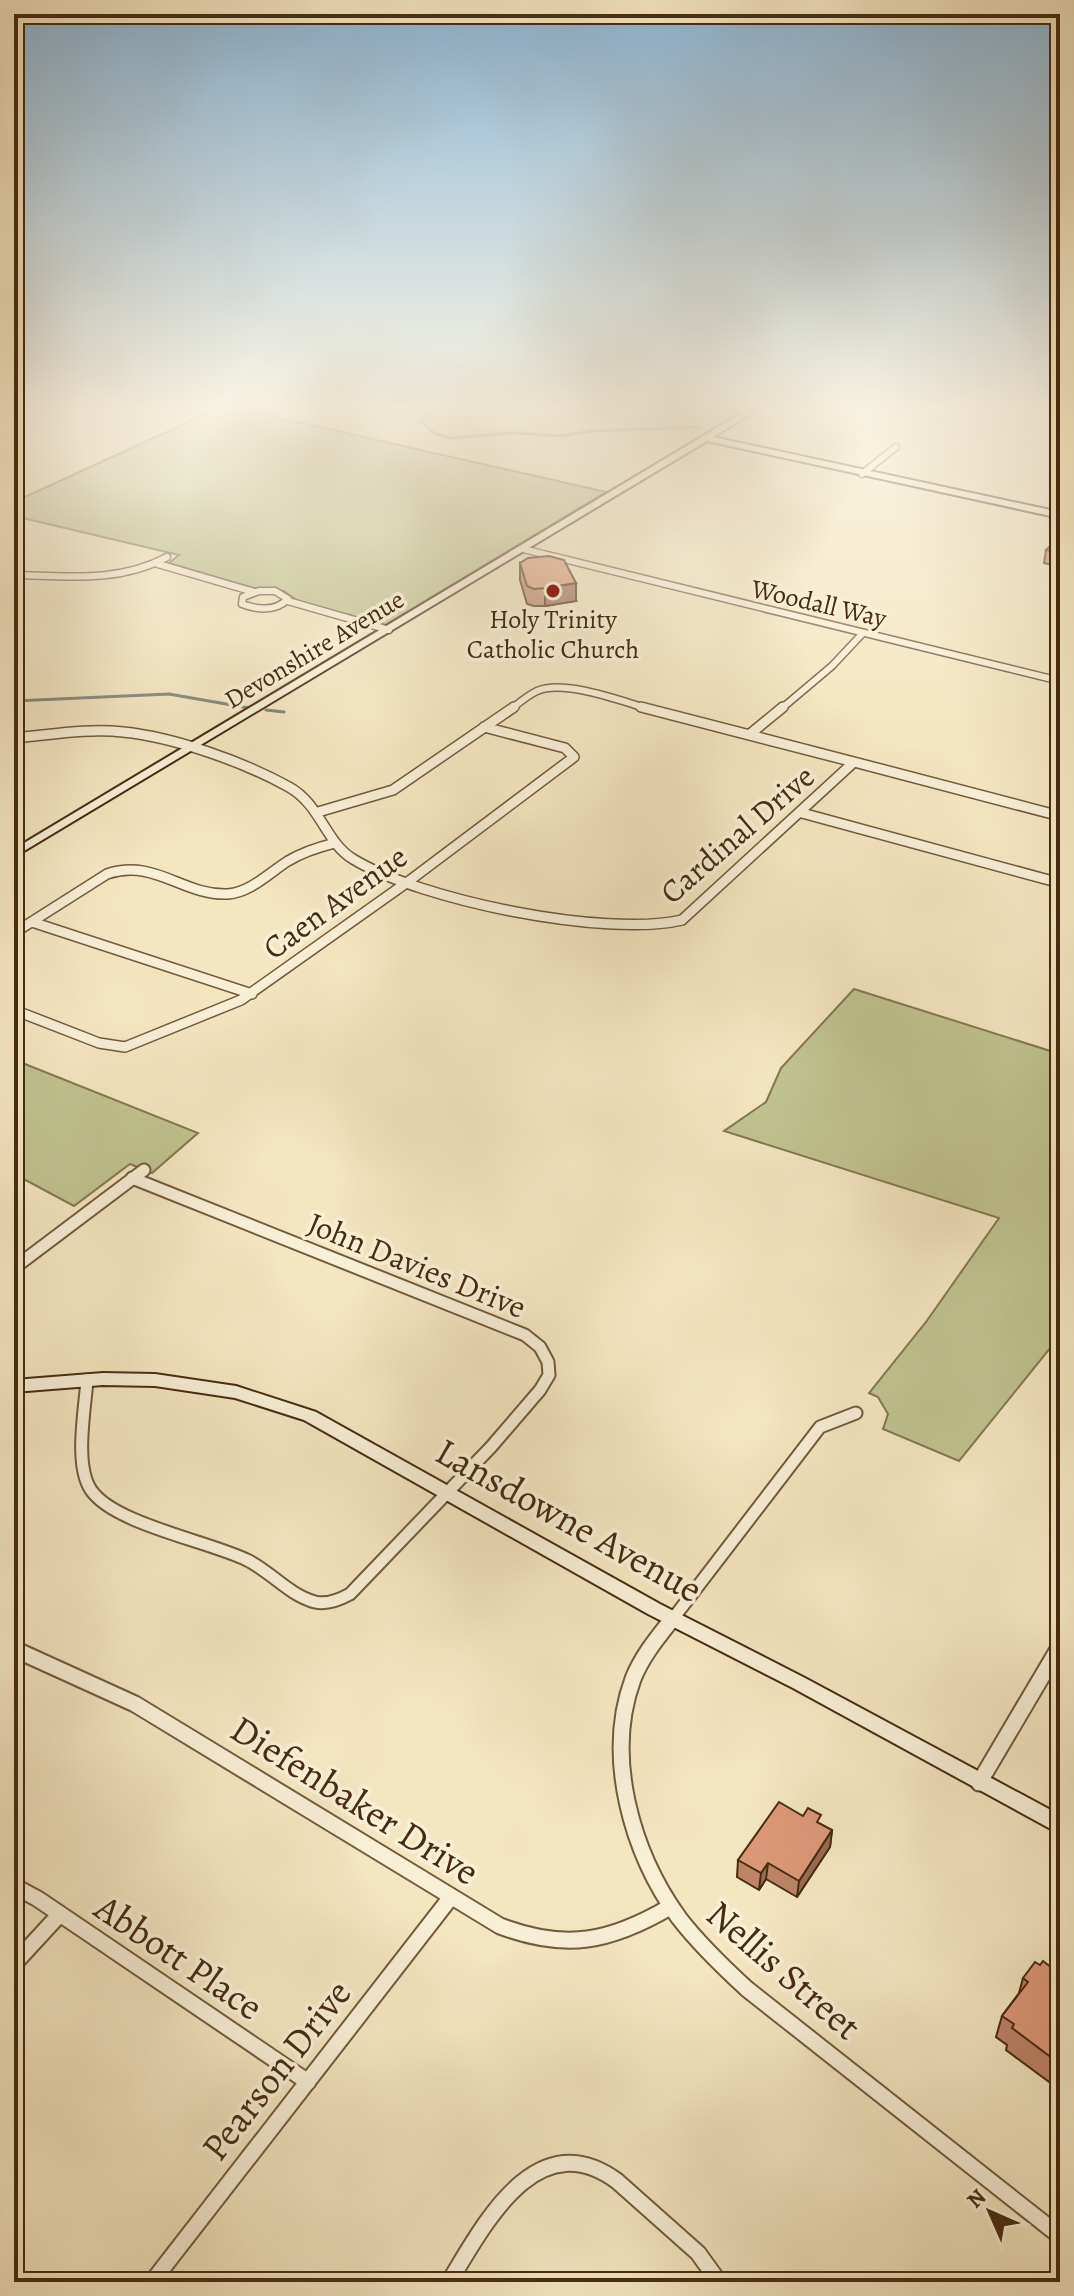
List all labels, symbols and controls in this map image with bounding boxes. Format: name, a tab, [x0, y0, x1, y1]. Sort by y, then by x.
street label: Woodall Way	[747, 571, 890, 636]
street label: Devonshire Avenue	[218, 582, 411, 717]
marker: Holy Trinity Catholic Church	[544, 582, 562, 600]
place label: Holy Trinity Catholic Church	[467, 602, 639, 667]
street label: Cardinal Drive	[650, 755, 824, 913]
street label: Caen Avenue	[254, 835, 416, 969]
street label: John Davies Drive	[301, 1201, 533, 1329]
street label: Lansdowne Avenue	[426, 1425, 712, 1615]
street label: Diefenbaker Drive	[221, 1703, 489, 1897]
street label: Abbott Place	[84, 1881, 273, 2032]
street label: Nellis Street	[696, 1888, 872, 2052]
street label: Pearson Drive	[189, 1969, 363, 2171]
north arrow	[950, 2172, 1030, 2252]
text: N	[960, 2182, 993, 2215]

